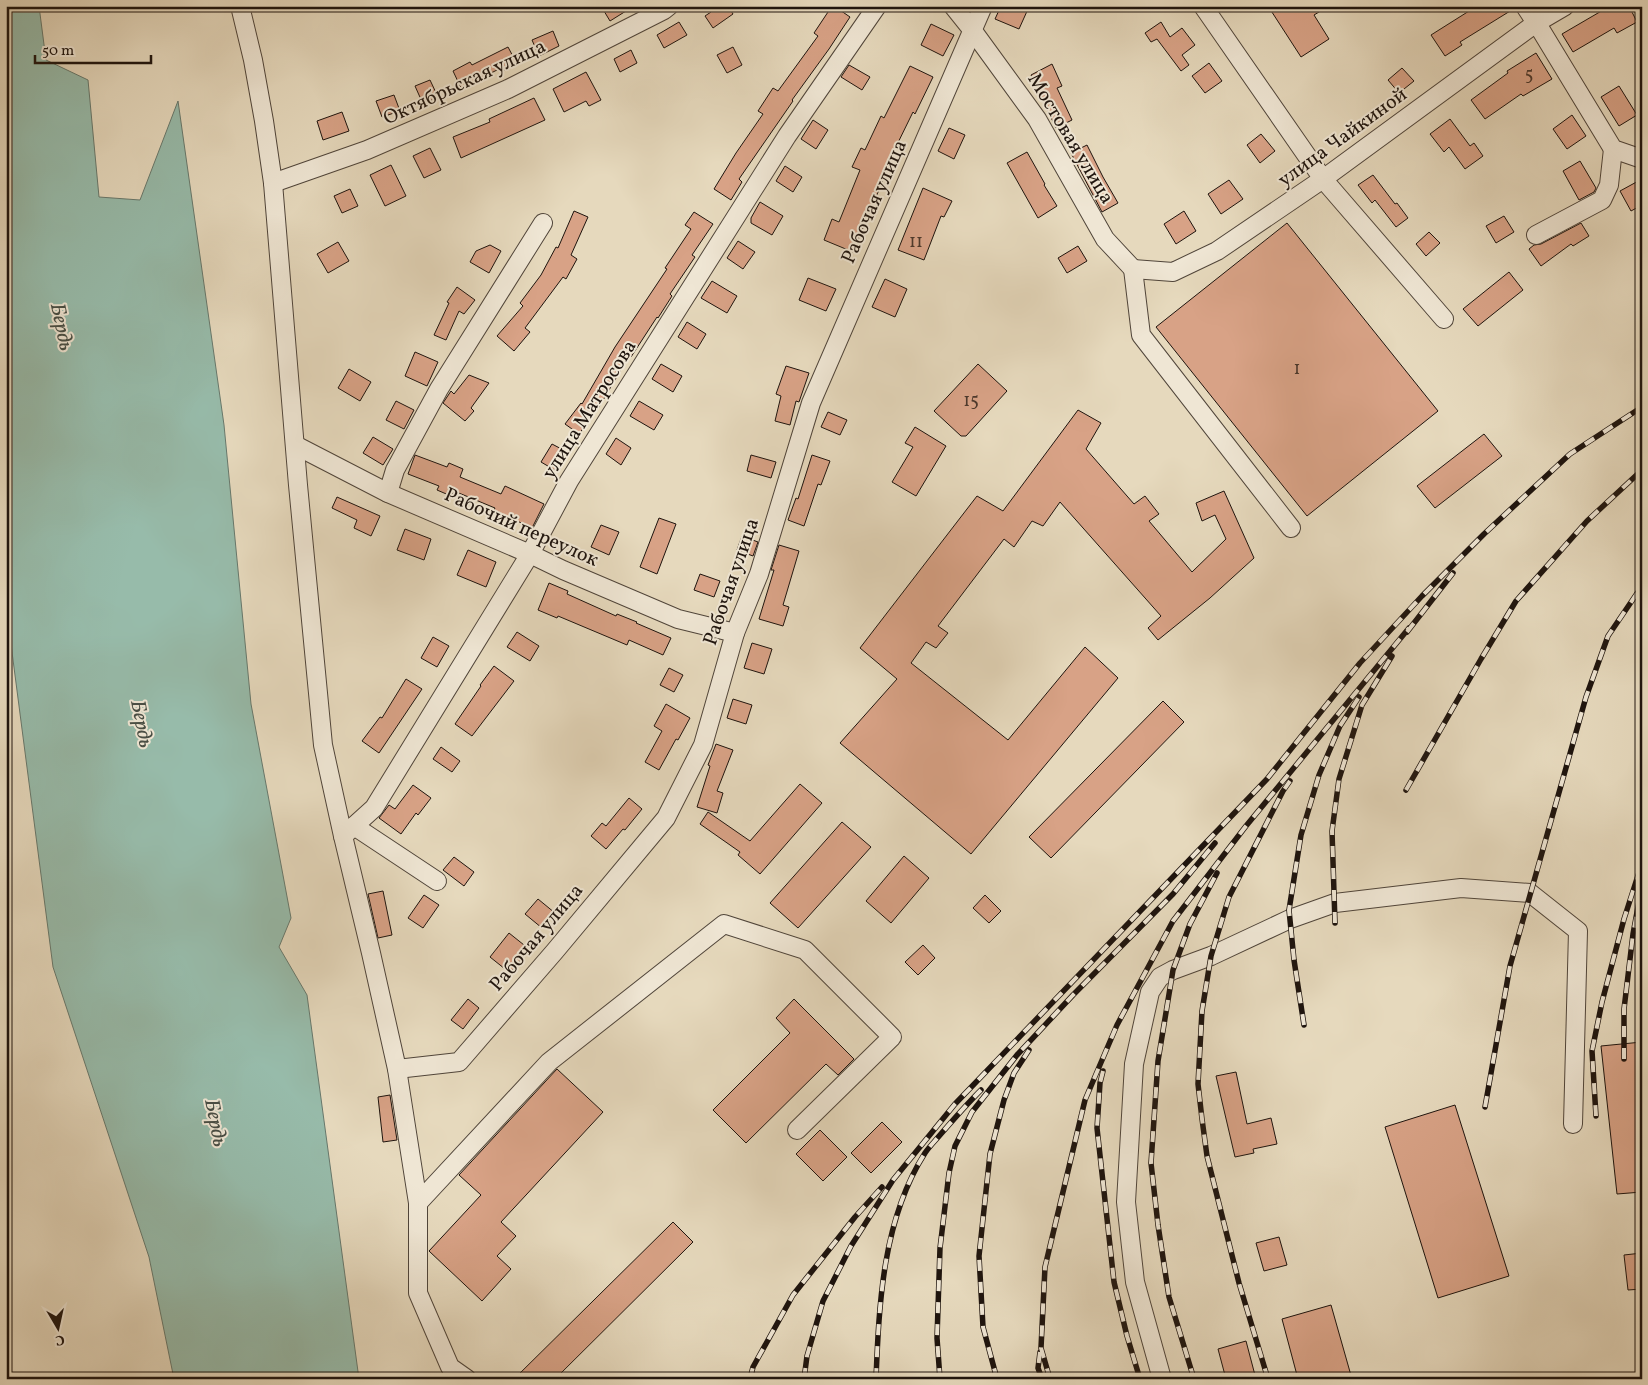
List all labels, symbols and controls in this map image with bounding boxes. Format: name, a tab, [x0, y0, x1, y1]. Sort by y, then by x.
scale bar	[35, 32, 151, 64]
street label: Октябрьская улица	[379, 33, 551, 133]
text: 50 m	[42, 41, 74, 62]
house number: 5	[1525, 63, 1533, 88]
street label: Мостовая улица	[1020, 68, 1120, 210]
street label: улица Чайкиной	[1273, 82, 1413, 194]
street label: Рабочая улица	[835, 136, 915, 268]
house number: 11	[909, 230, 923, 255]
water label: Бердь	[42, 301, 80, 354]
street label: улица Матросова	[536, 335, 644, 485]
house number: 1	[1294, 357, 1300, 382]
house number: 15	[963, 389, 979, 414]
street label: Рабочий переулок	[439, 481, 603, 575]
street label: Рабочая улица	[697, 515, 767, 649]
water label: Бердь	[122, 698, 160, 751]
street label: Рабочая улица	[484, 878, 590, 998]
water label: Бердь	[196, 1097, 234, 1150]
north arrow	[32, 1302, 82, 1352]
text: С	[54, 1329, 66, 1349]

